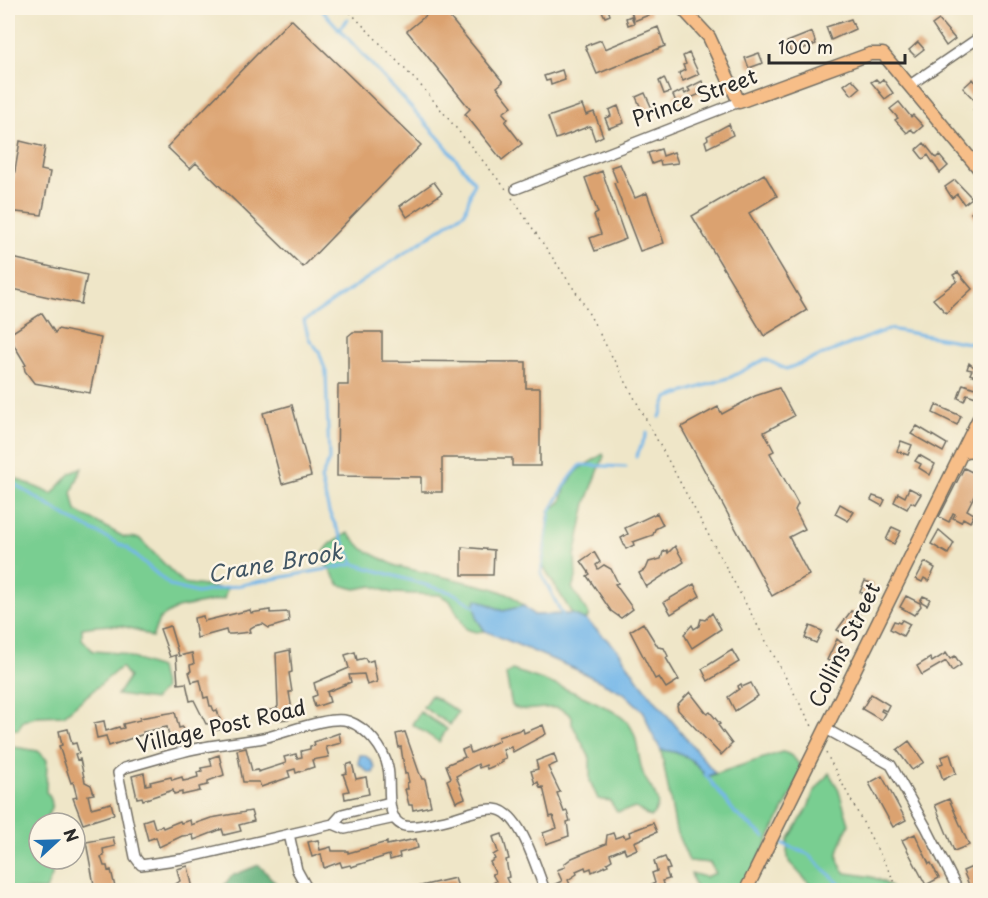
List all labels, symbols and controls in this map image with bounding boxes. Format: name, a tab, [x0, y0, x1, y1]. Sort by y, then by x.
scale bar	[769, 27, 906, 65]
text: 100 m	[778, 33, 833, 60]
street label: Prince Street	[627, 59, 761, 134]
water label: Crane Brook	[205, 533, 346, 590]
street label: Collins Street	[799, 576, 887, 712]
street label: Village Post Road	[133, 690, 309, 760]
north arrow	[27, 811, 87, 871]
text: N	[58, 825, 85, 845]

